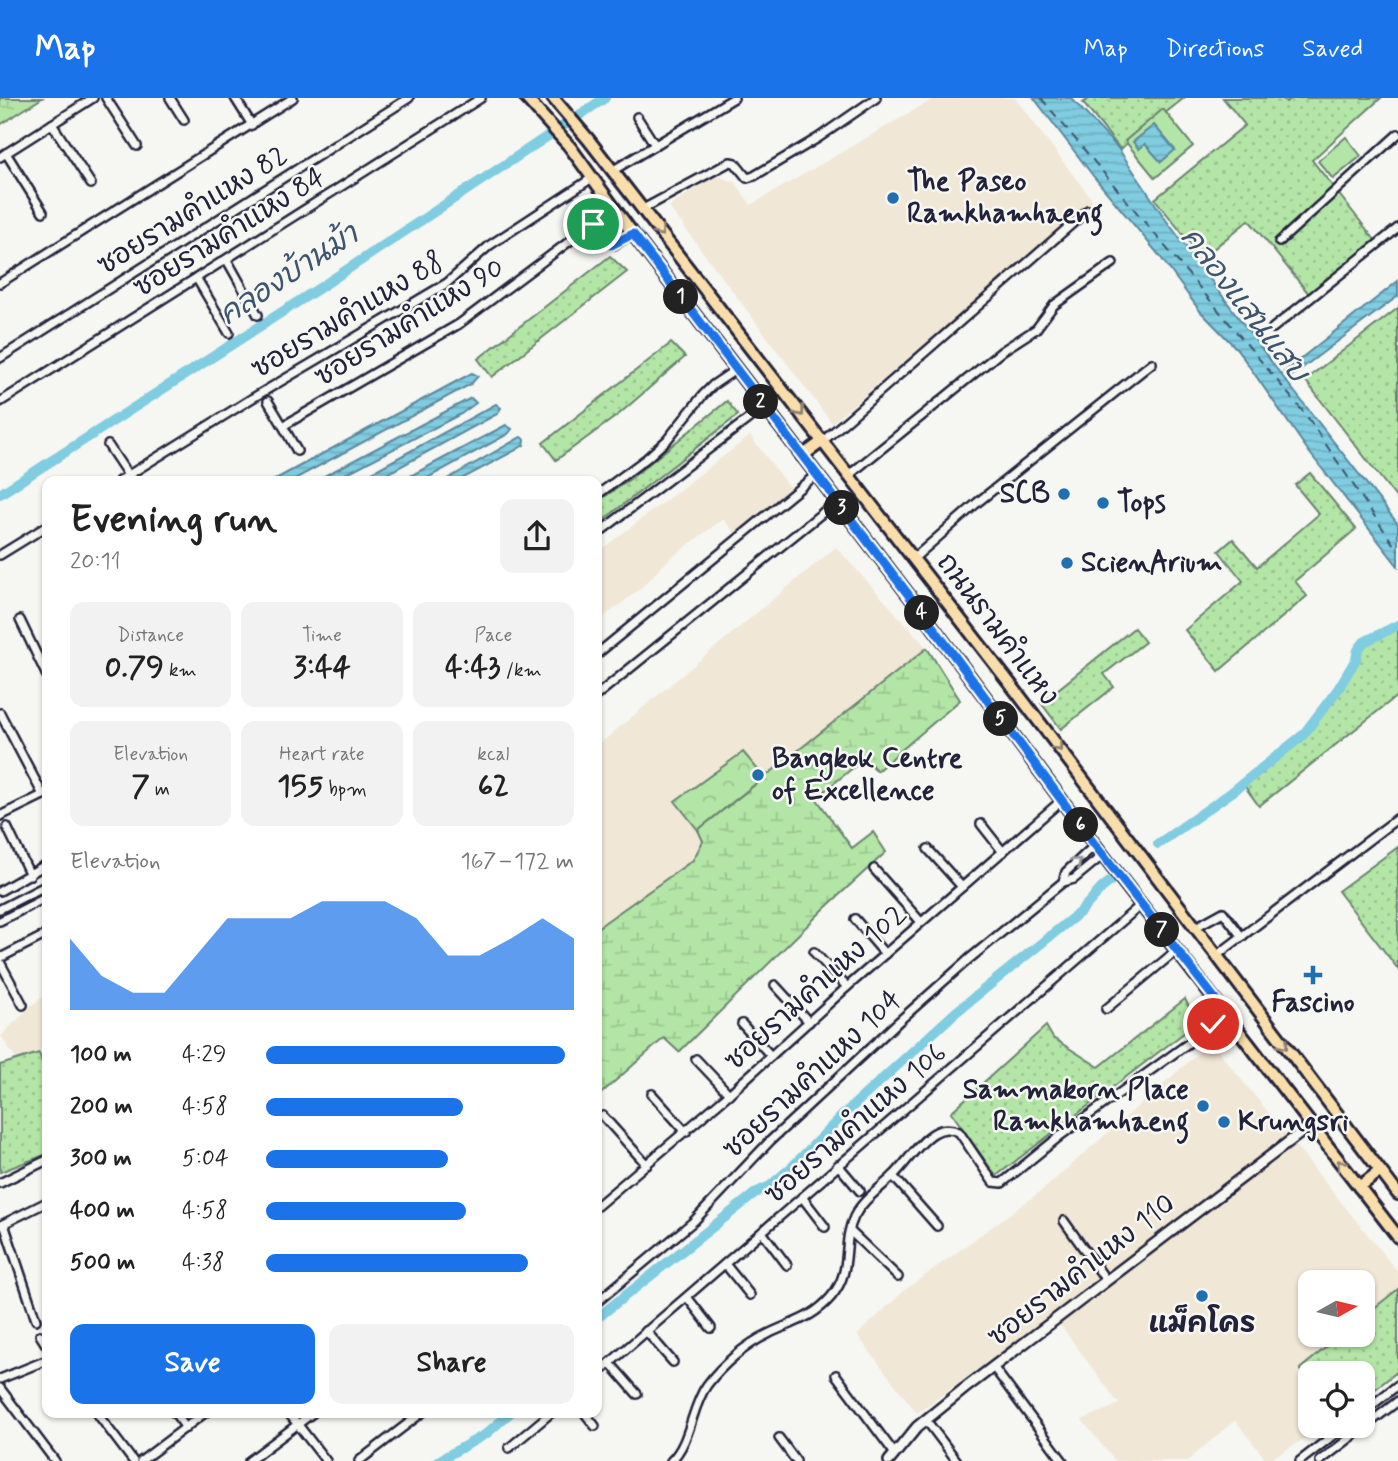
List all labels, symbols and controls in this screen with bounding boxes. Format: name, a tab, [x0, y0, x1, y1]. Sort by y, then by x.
text: Map	[35, 27, 95, 71]
text: Map	[1084, 34, 1128, 65]
text: Directions	[1166, 34, 1264, 65]
text: Saved	[1302, 34, 1363, 65]
street label: ซอยรามคำแหง 82	[90, 136, 295, 284]
street label: ซอยรามคำแหง 84	[126, 157, 333, 307]
place label: The Paseo Ramkhamhaeng	[907, 164, 1103, 236]
marker: The Paseo Ramkhamhaeng	[885, 190, 901, 206]
pin	[563, 194, 623, 254]
icon: arrive	[574, 205, 612, 243]
water label: คลองบ้านม้า	[211, 213, 368, 335]
water label: คลองแสนแสบ	[1171, 220, 1318, 393]
one-way arrow	[651, 224, 664, 237]
street label: ซอยรามคำแหง 88	[244, 242, 451, 388]
street label: ซอยรามคำแหง 90	[307, 248, 512, 396]
pin: 1	[664, 280, 698, 314]
text: 1	[676, 284, 685, 309]
pin: 2	[744, 384, 778, 420]
text: 2	[756, 389, 765, 414]
one-way arrow	[791, 404, 804, 416]
place label: SCB	[1000, 476, 1050, 513]
place label: Tops	[1117, 485, 1166, 522]
marker: SCB	[1056, 486, 1072, 502]
pin: 3	[824, 490, 860, 526]
text: 3	[837, 495, 846, 520]
marker: Tops	[1095, 495, 1111, 511]
text: Evening run	[70, 496, 277, 545]
button: share	[500, 499, 574, 573]
street label: ถนนรามคำแหง	[927, 545, 1068, 714]
place label: ScienArium	[1081, 545, 1223, 582]
text: 20:11	[70, 547, 121, 577]
marker: ScienArium	[1059, 555, 1075, 571]
pin: 4	[904, 596, 940, 630]
text: 4	[916, 600, 927, 625]
text: Distance	[117, 623, 184, 648]
text: Time	[302, 623, 342, 648]
text: Pace	[474, 623, 512, 648]
text: 0.79	[105, 648, 164, 687]
text: 3:44	[293, 648, 351, 687]
text: 4:43	[445, 648, 501, 687]
text: km	[164, 658, 197, 683]
text: /km	[501, 658, 542, 683]
pin: 5	[984, 702, 1018, 736]
text: 5	[995, 706, 1006, 731]
one-way arrow	[1049, 739, 1062, 752]
place label: Bangkok Centre of Excellence	[772, 741, 963, 810]
text: Elevation	[113, 742, 188, 767]
text: Heart rate	[279, 742, 365, 767]
text: kcal	[477, 742, 509, 767]
text: 7	[131, 767, 150, 806]
text: 155	[277, 767, 323, 806]
text: 62	[478, 767, 509, 806]
marker: Bangkok Centre of Excellence	[750, 767, 766, 783]
text: m	[150, 777, 170, 802]
text: bpm	[323, 777, 367, 802]
pin: 6	[1064, 808, 1098, 842]
text: 6	[1076, 812, 1085, 837]
text: Elevation	[70, 847, 161, 877]
text: 167–172 m	[460, 847, 574, 877]
one-way arrow	[1068, 858, 1081, 870]
street label: ซอยรามคําแหง 102	[716, 895, 915, 1079]
pin: 7	[1144, 912, 1180, 948]
text: 7	[1156, 917, 1167, 942]
marker: Fascino	[1305, 967, 1321, 983]
street label: ซอยรามคําแหง 104	[714, 981, 910, 1168]
place label: Fascino	[1271, 985, 1355, 1022]
pin	[1183, 994, 1243, 1054]
icon: check	[1194, 1005, 1232, 1043]
street label: ซอยรามคําแหง 106	[756, 1034, 954, 1213]
one-way arrow	[1276, 1038, 1289, 1050]
text: 100 m	[70, 1040, 132, 1070]
text: 4:29	[182, 1040, 227, 1070]
place label: Sammakorn Place Ramkhamhaeng	[963, 1072, 1189, 1144]
text: 200 m	[70, 1092, 133, 1122]
text: 4:58	[182, 1092, 228, 1122]
marker: Sammakorn Place Ramkhamhaeng	[1195, 1098, 1211, 1114]
place label: Krungsri	[1238, 1104, 1349, 1142]
marker: Krungsri	[1216, 1114, 1232, 1130]
text: 300 m	[70, 1144, 132, 1174]
text: 5:04	[182, 1144, 229, 1174]
one-way arrow	[1336, 1159, 1349, 1171]
street label: ซอยรามคำแหง 110	[979, 1185, 1183, 1356]
text: 400 m	[70, 1196, 135, 1226]
text: 4:58	[182, 1196, 228, 1226]
text: 500 m	[70, 1248, 135, 1278]
text: 4:38	[182, 1248, 225, 1278]
north arrow	[1298, 1270, 1376, 1348]
map controls	[1298, 1270, 1375, 1438]
marker: แม็คโคร	[1194, 1288, 1210, 1304]
place label: แม็คโคร	[1149, 1304, 1256, 1343]
button: Save	[70, 1324, 315, 1404]
button: Share	[329, 1324, 574, 1404]
button: locate	[1298, 1361, 1375, 1438]

